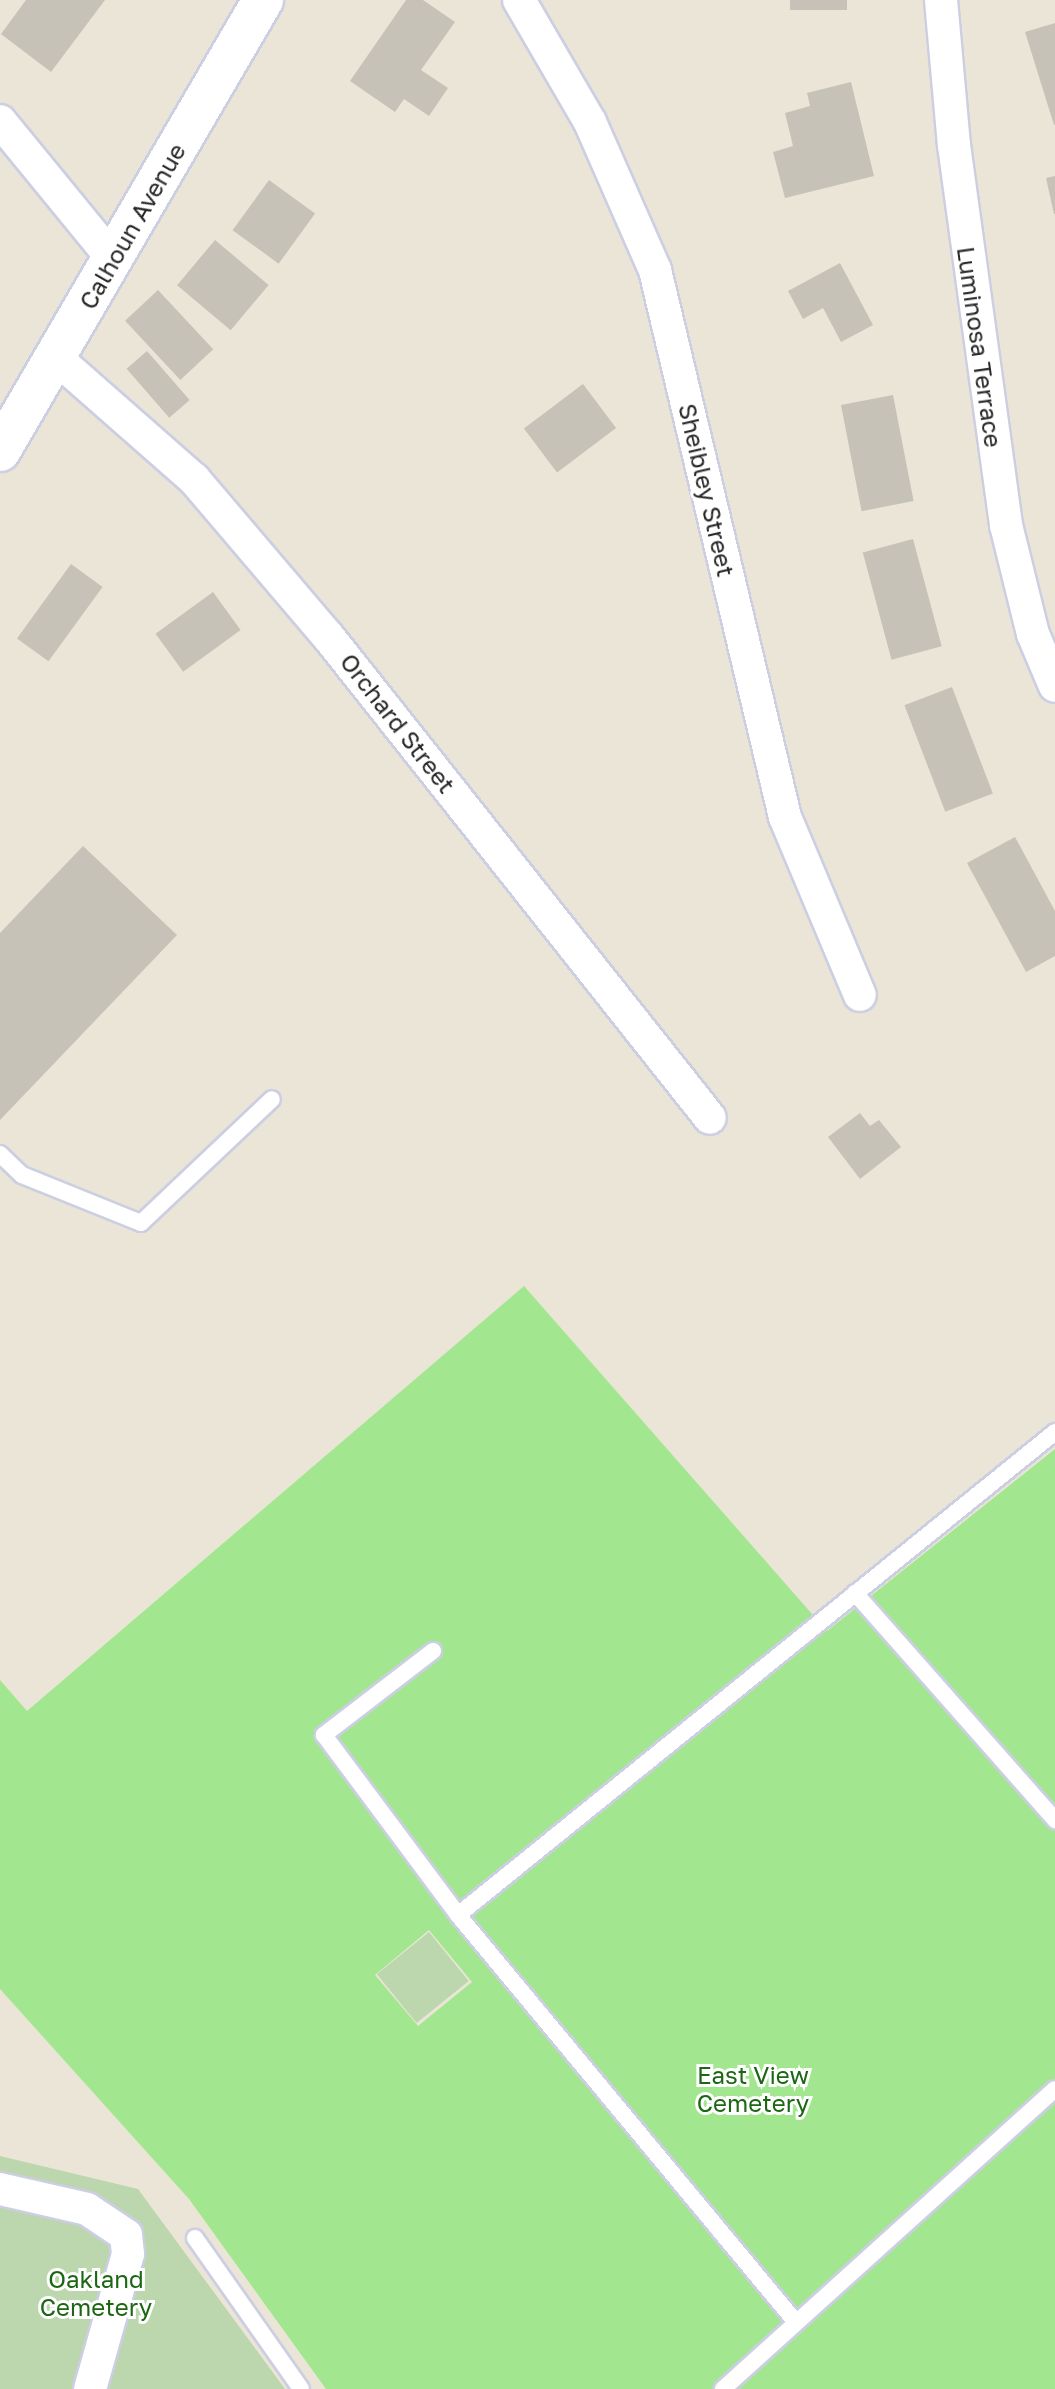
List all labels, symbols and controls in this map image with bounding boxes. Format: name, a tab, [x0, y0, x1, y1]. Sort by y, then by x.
street label: Calhoun Avenue	[73, 138, 191, 314]
street label: Luminosa Terrace	[952, 245, 1008, 449]
street label: Sheibley Street	[673, 401, 741, 579]
street label: Orchard Street	[335, 647, 461, 799]
park label: East View Cemetery	[697, 2061, 809, 2117]
park label: Oakland Cemetery	[40, 2265, 152, 2321]

